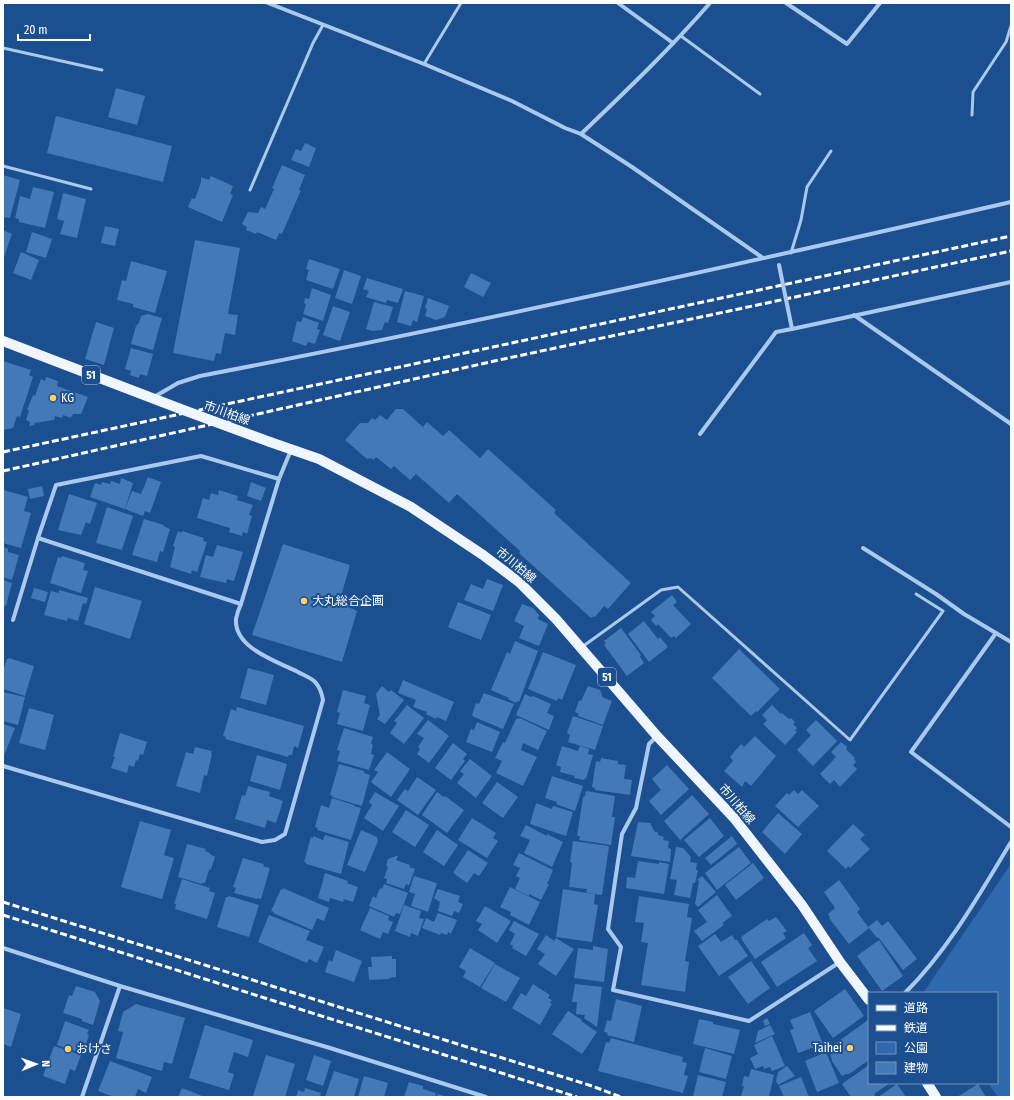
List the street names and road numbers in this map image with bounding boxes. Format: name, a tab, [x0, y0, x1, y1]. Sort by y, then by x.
road number: 51	[82, 366, 100, 384]
street label: 市川柏線	[202, 398, 252, 428]
street label: 市川柏線	[493, 544, 539, 586]
road number: 51	[598, 668, 616, 686]
street label: 市川柏線	[716, 781, 758, 827]

